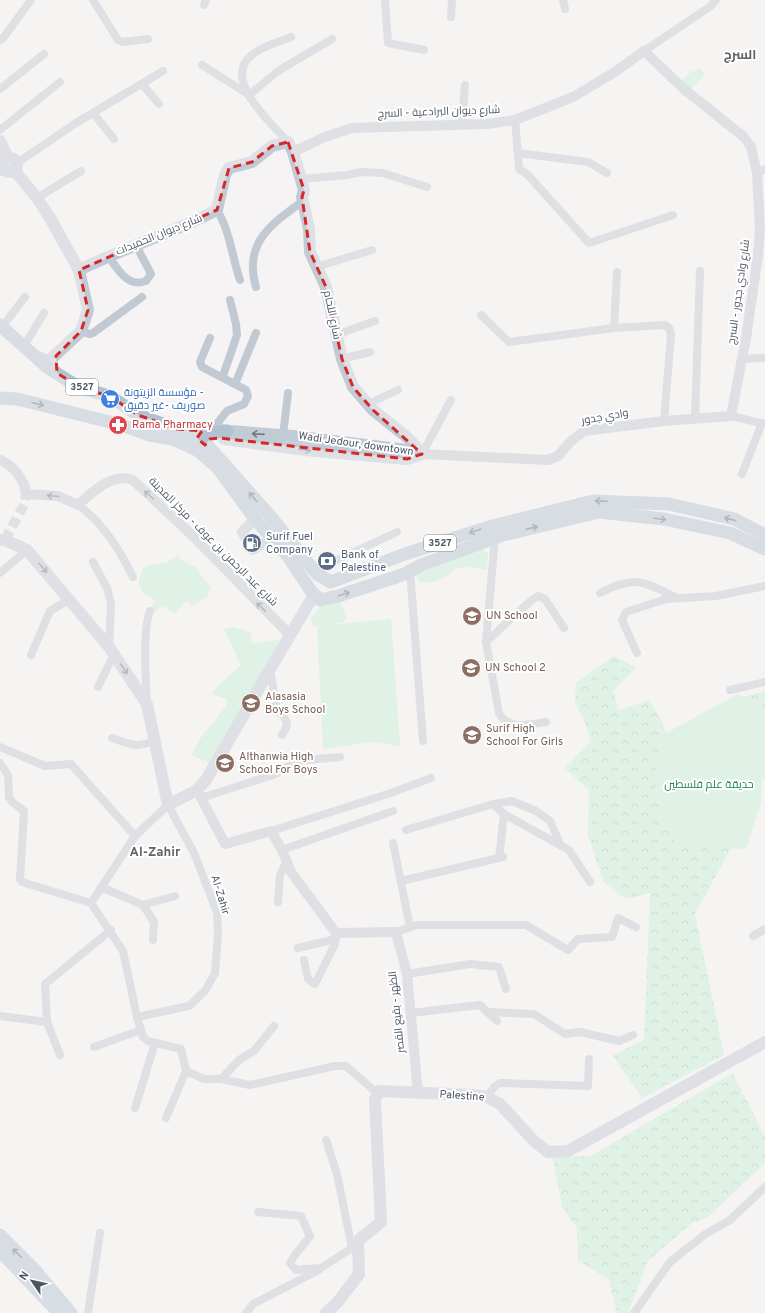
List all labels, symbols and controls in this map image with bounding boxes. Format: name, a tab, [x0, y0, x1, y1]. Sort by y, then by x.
district label: السرج	[724, 48, 756, 64]
street label: شارع ديوان البرادعية - السرج	[377, 103, 501, 121]
street label: شارع ديوان الحميدات	[114, 211, 204, 259]
street label: شارع وادي جدور - السرج	[725, 239, 754, 346]
street label: شارع اللحام	[320, 289, 344, 341]
road number: 3527	[66, 379, 98, 395]
place label: مؤسسة الزيتونة - صوريف -غير دقيق	[124, 386, 205, 413]
supermarket icon: مؤسسة الزيتونة - صوريف -غير دقيق	[99, 388, 121, 410]
one-way arrow	[32, 401, 45, 408]
street label: وادي جدور	[579, 406, 630, 429]
pharmacy icon: Rama Pharmacy	[107, 414, 129, 436]
place label: Rama Pharmacy	[132, 418, 213, 432]
street label: Wadi Jedour, downtown	[297, 429, 415, 459]
one-way arrow	[252, 430, 265, 437]
one-way arrow	[298, 446, 311, 454]
street label: شارع عبد الرحمن بن عوف - مركز المدينة	[145, 474, 281, 610]
one-way arrow	[145, 491, 155, 500]
one-way arrow	[47, 492, 60, 499]
one-way arrow	[248, 492, 257, 502]
one-way arrow	[595, 498, 608, 505]
one-way arrow	[653, 515, 666, 523]
one-way arrow	[723, 515, 736, 522]
one-way arrow	[525, 524, 538, 532]
one-way arrow	[470, 528, 482, 536]
place label: Surif Fuel Company	[266, 530, 313, 557]
fuel station icon: Surif Fuel Company	[241, 532, 263, 554]
road number: 3527	[424, 535, 456, 551]
place label: Bank of Palestine	[341, 548, 386, 575]
bank icon: Bank of Palestine	[316, 550, 338, 572]
one-way arrow	[38, 563, 47, 573]
one-way arrow	[337, 590, 350, 597]
one-way arrow	[256, 602, 266, 611]
school or university icon: UN School	[461, 605, 483, 627]
place label: UN School	[486, 609, 538, 623]
school or university icon: UN School 2	[460, 657, 482, 679]
place label: UN School 2	[485, 661, 546, 675]
one-way arrow	[120, 663, 128, 674]
place label: Alasasia Boys School	[265, 690, 325, 717]
school or university icon: Alasasia Boys School	[240, 692, 262, 714]
place label: Surif High School For Girls	[486, 722, 563, 749]
school or university icon: Surif High School For Girls	[461, 724, 483, 746]
place label: Althanwia High School For Boys	[239, 750, 318, 777]
school or university icon: Althanwia High School For Boys	[214, 752, 236, 774]
park label: حديقة علم فلسطين	[664, 778, 754, 792]
district label: Al-Zahir	[130, 845, 181, 861]
street label: Al-Zahir	[207, 873, 233, 917]
street label: الظهر - بقيع القصر	[386, 970, 408, 1055]
street label: Palestine	[439, 1087, 485, 1105]
one-way arrow	[12, 1248, 22, 1258]
north arrow	[12, 1261, 52, 1301]
text: N	[17, 1269, 33, 1283]

